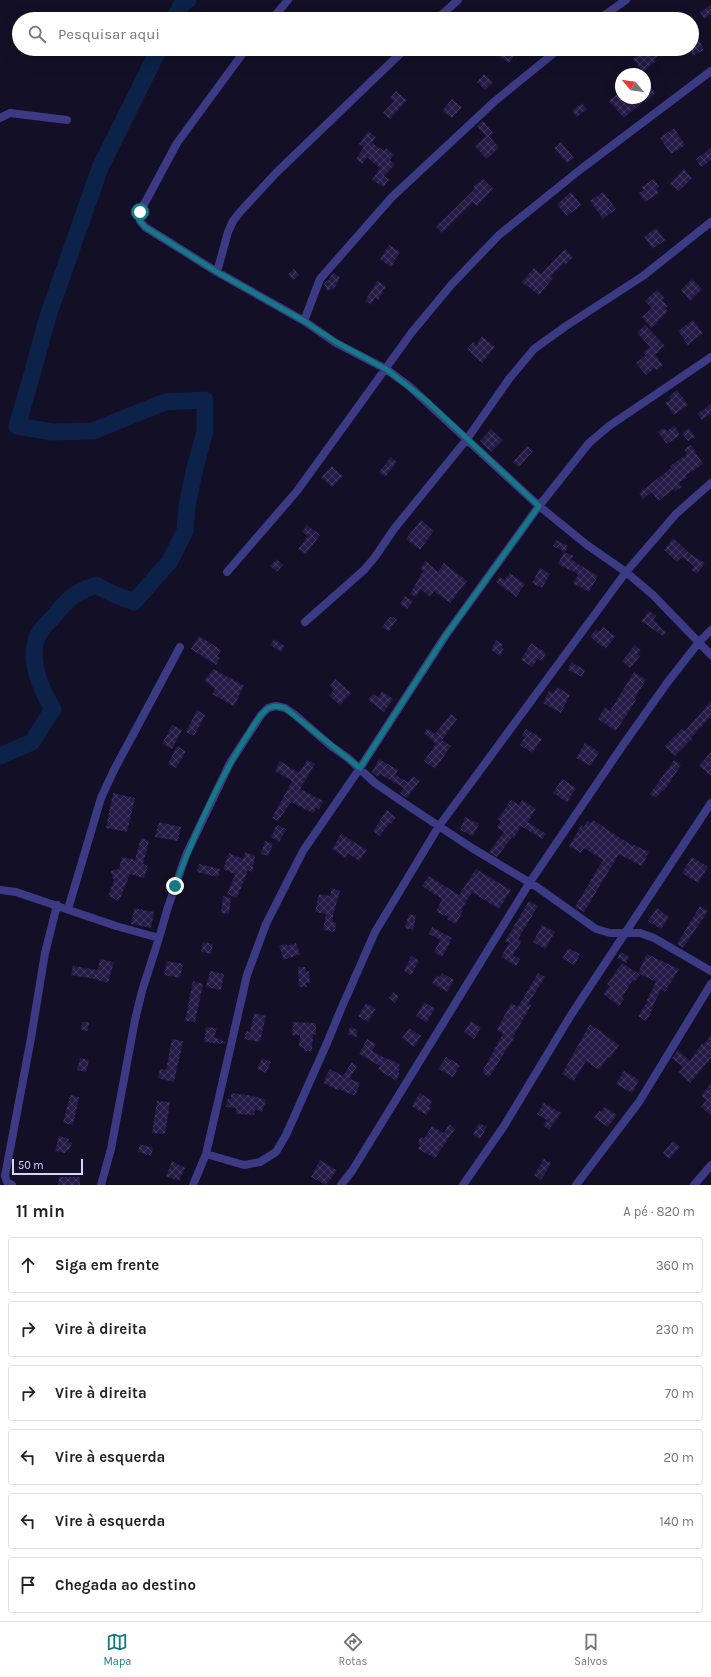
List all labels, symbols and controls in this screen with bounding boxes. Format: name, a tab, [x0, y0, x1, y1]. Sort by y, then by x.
search box	[12, 12, 699, 56]
icon: search	[26, 23, 48, 45]
text: Pesquisar aqui	[58, 25, 160, 43]
north arrow	[615, 68, 651, 104]
route start	[131, 203, 149, 221]
route end	[166, 877, 184, 895]
scale bar	[12, 1157, 83, 1176]
text: 50 m	[18, 1159, 44, 1172]
text: 11 min	[16, 1201, 65, 1221]
text: A pé · 820 m	[623, 1204, 695, 1219]
icon: ahead	[17, 1254, 39, 1276]
text: Siga em frente	[55, 1256, 159, 1274]
text: 360 m	[656, 1258, 694, 1273]
icon: right	[17, 1318, 39, 1340]
text: Vire à direita	[55, 1320, 147, 1338]
text: 230 m	[656, 1322, 694, 1337]
icon: right	[17, 1382, 39, 1404]
text: Vire à direita	[55, 1384, 147, 1402]
text: 70 m	[665, 1386, 694, 1401]
icon: left	[17, 1446, 39, 1468]
text: Vire à esquerda	[55, 1448, 165, 1466]
text: 20 m	[664, 1450, 694, 1465]
icon: left	[17, 1510, 39, 1532]
text: Vire à esquerda	[55, 1512, 165, 1530]
text: 140 m	[659, 1514, 694, 1529]
icon: arrive	[17, 1574, 39, 1596]
text: Chegada ao destino	[55, 1576, 196, 1594]
tab: Mapa	[104, 1631, 131, 1668]
tab: Rotas	[339, 1631, 367, 1668]
tab: Salvos	[574, 1631, 607, 1668]

